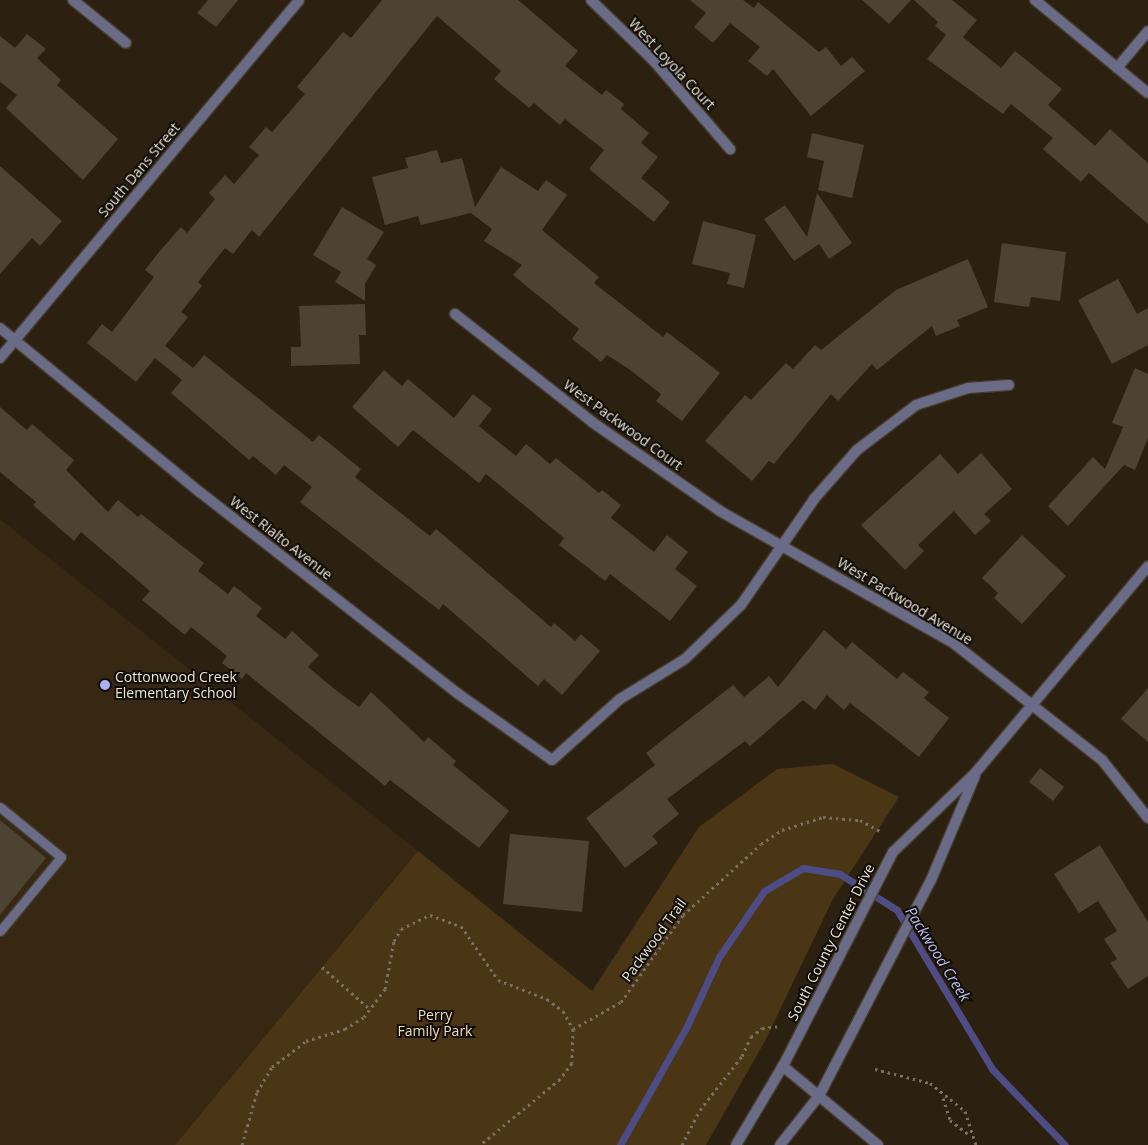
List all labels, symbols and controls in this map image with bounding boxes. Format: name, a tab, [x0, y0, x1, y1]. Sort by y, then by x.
street label: West Loyola Court	[625, 15, 719, 113]
street label: South Dans Street	[95, 119, 183, 221]
street label: West Packwood Court	[560, 376, 686, 474]
street label: West Rialto Avenue	[226, 493, 336, 583]
street label: West Packwood Avenue	[834, 554, 976, 648]
place label: Cottonwood Creek Elementary School	[115, 669, 237, 702]
marker: Cottonwood Creek Elementary School	[99, 679, 111, 691]
street label: South County Center Drive	[784, 861, 878, 1023]
street label: Packwood Trail	[618, 895, 690, 985]
water label: Packwood Creek	[902, 903, 974, 1005]
park label: Perry Family Park	[398, 1007, 472, 1040]

